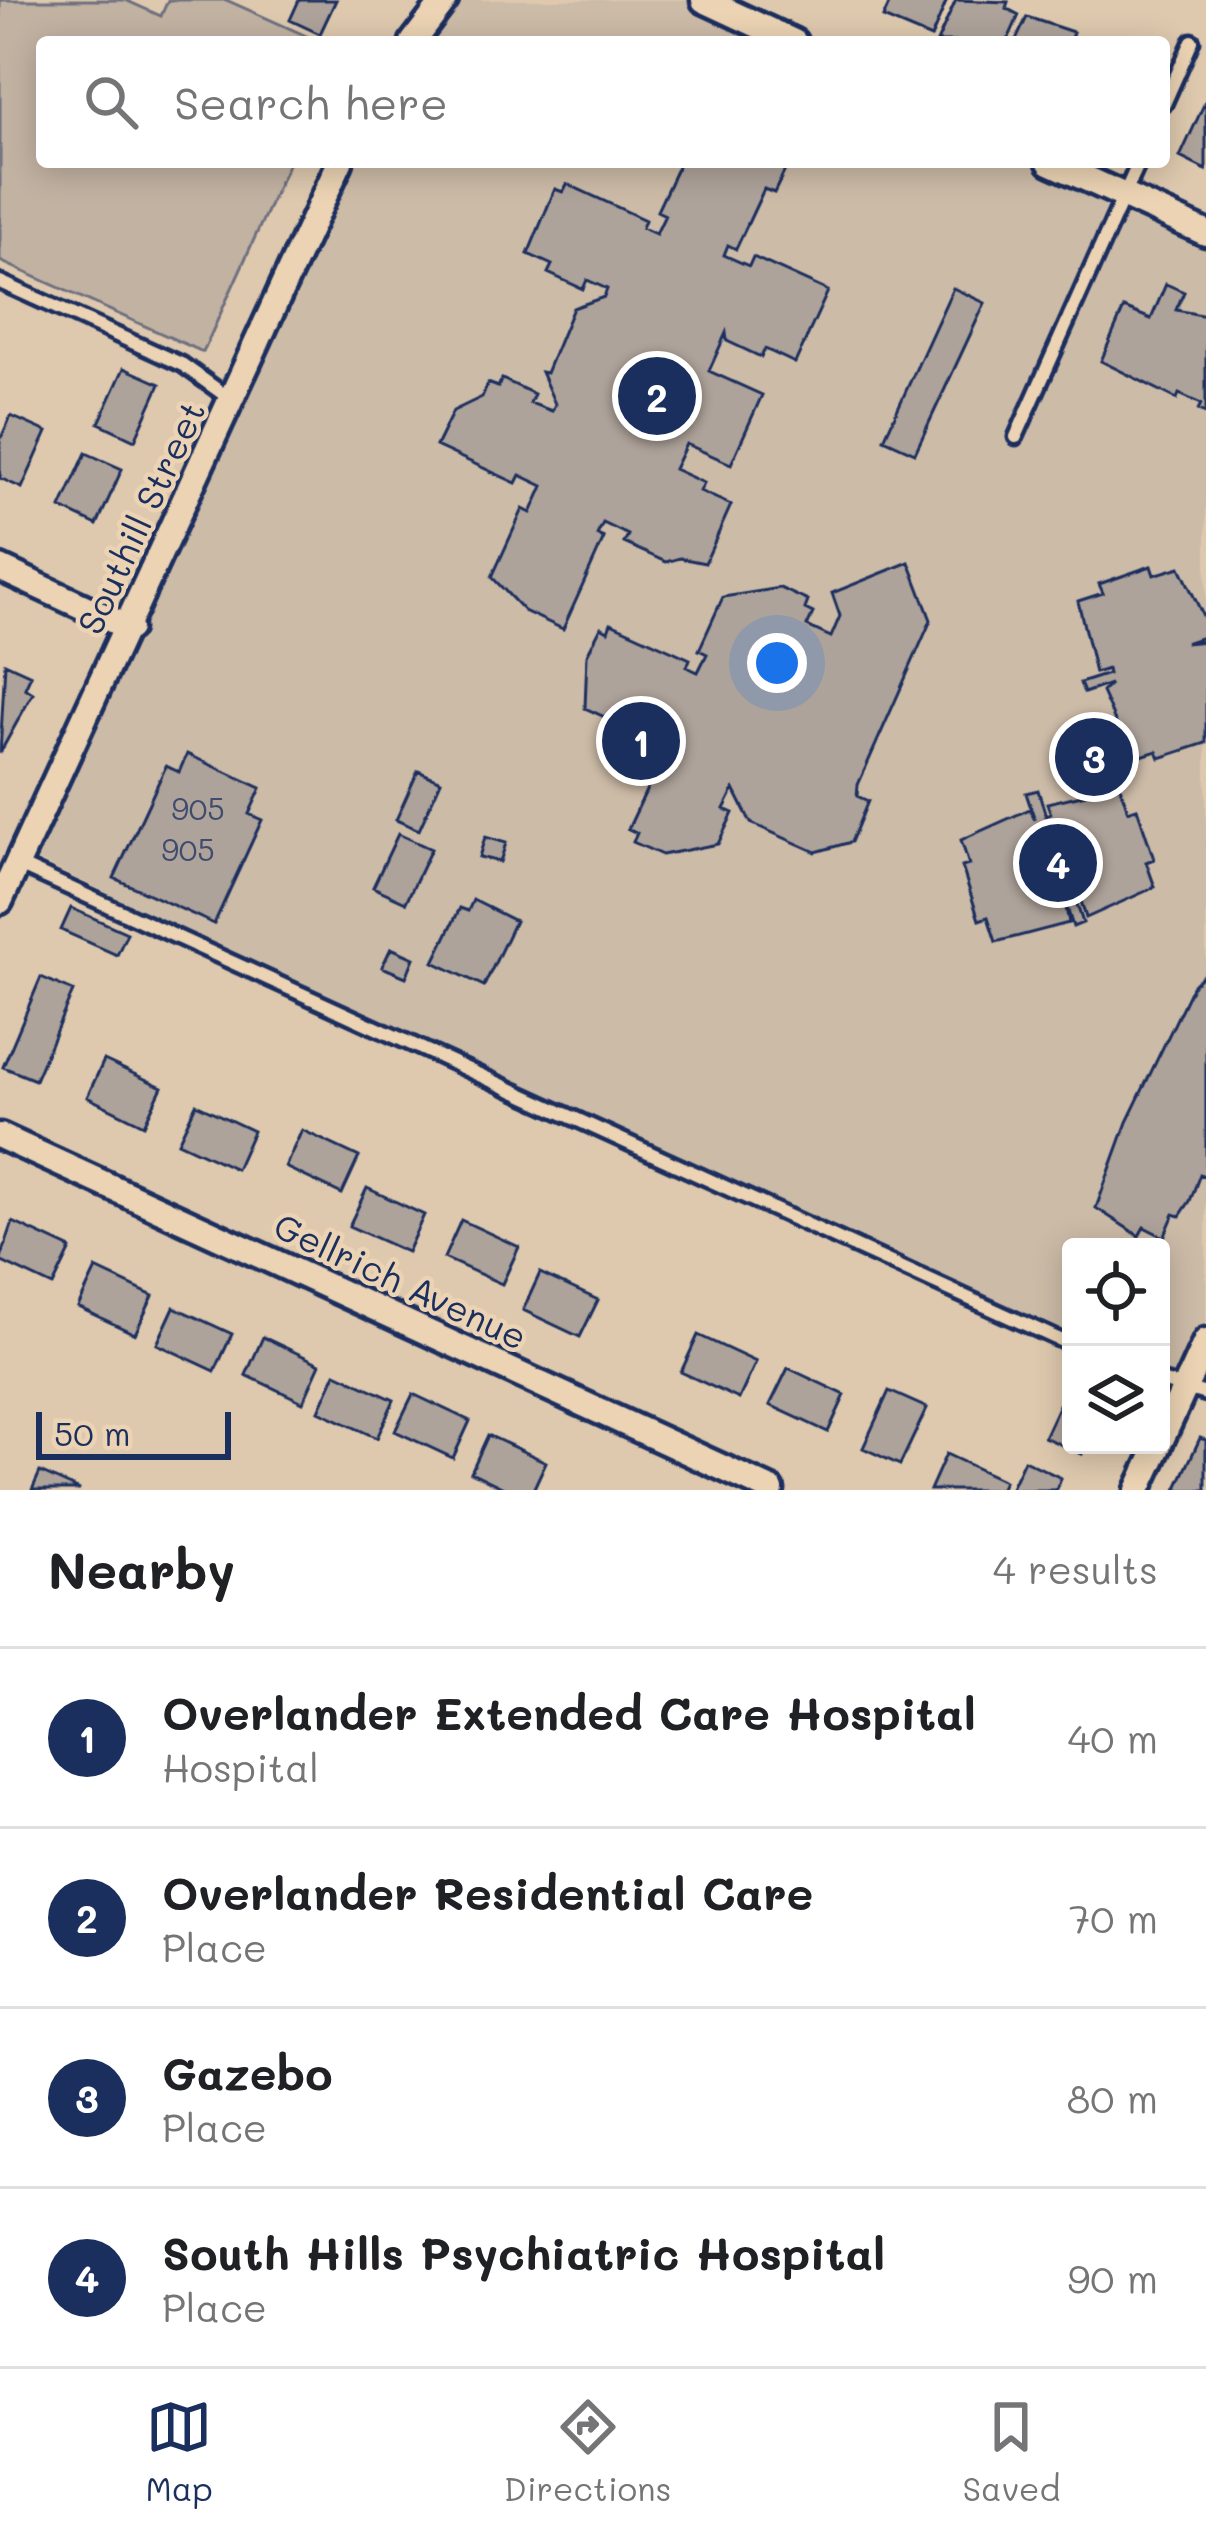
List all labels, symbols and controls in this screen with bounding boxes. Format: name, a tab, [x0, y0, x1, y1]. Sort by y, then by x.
search box	[36, 36, 1170, 168]
icon: search	[78, 69, 144, 135]
text: Search here	[174, 73, 448, 131]
pin: 2	[618, 351, 696, 441]
street label: Southill Street	[65, 393, 215, 641]
your location	[747, 633, 807, 693]
pin: 1	[602, 696, 680, 786]
pin: 3	[1055, 712, 1133, 802]
house number: 905	[171, 788, 225, 828]
pin: 4	[1019, 818, 1097, 908]
house number: 905	[161, 829, 215, 869]
street label: Gellrich Avenue	[267, 1201, 535, 1359]
map controls	[1062, 1238, 1170, 1454]
button: locate	[1062, 1238, 1170, 1346]
button: layers	[1062, 1346, 1170, 1454]
scale bar	[36, 1406, 231, 1459]
text: 50 m	[54, 1411, 130, 1454]
text: Nearby	[48, 1535, 235, 1602]
text: 4 results	[993, 1543, 1158, 1594]
text: Overlander Extended Care Hospital	[162, 1683, 976, 1741]
text: 1	[78, 1712, 96, 1763]
text: 40 m	[1067, 1712, 1158, 1763]
text: Hospital	[162, 1741, 319, 1792]
text: Overlander Residential Care	[162, 1863, 813, 1921]
text: 2	[76, 1892, 98, 1943]
text: 70 m	[1069, 1892, 1158, 1943]
text: Place	[162, 1921, 267, 1972]
text: Gazebo	[162, 2043, 332, 2101]
text: 3	[75, 2072, 99, 2123]
text: 80 m	[1067, 2072, 1158, 2123]
text: Place	[162, 2101, 267, 2152]
text: South Hills Psychiatric Hospital	[162, 2223, 885, 2281]
text: 4	[75, 2252, 99, 2303]
text: 90 m	[1067, 2252, 1158, 2303]
text: Place	[162, 2281, 267, 2332]
tab: Map	[146, 2394, 213, 2509]
tab: Directions	[504, 2394, 671, 2509]
tab: Saved	[963, 2394, 1060, 2509]

